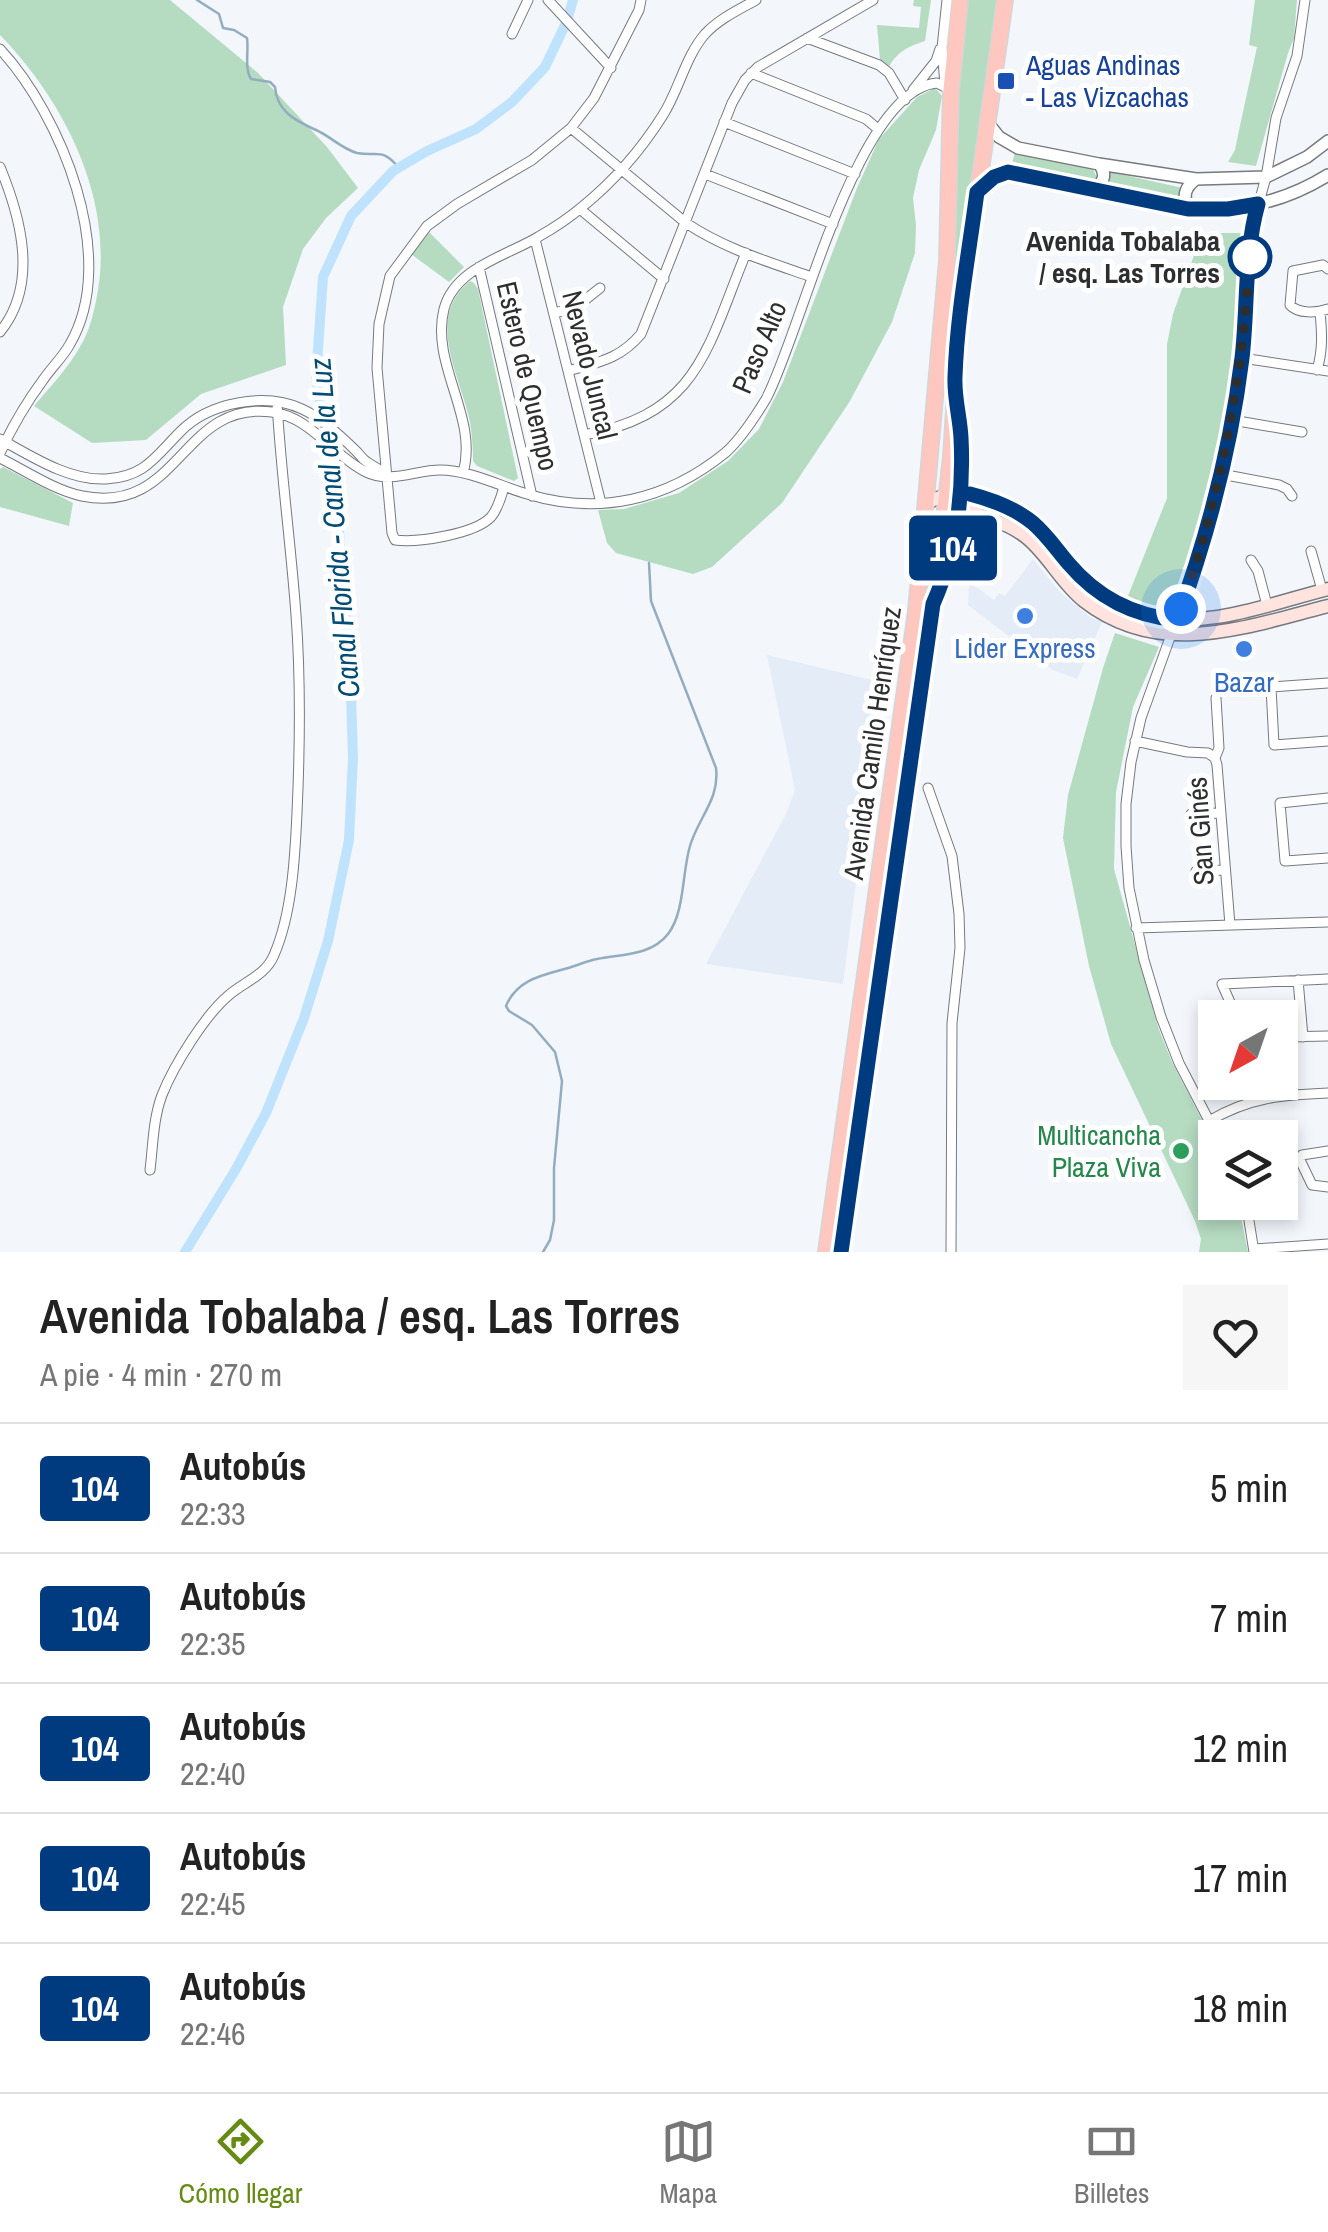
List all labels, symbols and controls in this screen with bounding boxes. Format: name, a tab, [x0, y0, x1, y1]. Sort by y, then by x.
place label: Aguas Andinas - Las Vizcachas	[1025, 46, 1189, 116]
marker: Aguas Andinas - Las Vizcachas	[995, 70, 1017, 92]
place label: Avenida Tobalaba / esq. Las Torres	[1026, 222, 1220, 292]
marker: Avenida Tobalaba / esq. Las Torres	[1229, 236, 1271, 278]
street label: Estero de Quempo	[488, 278, 568, 474]
street label: Nevado Juncal	[553, 287, 627, 443]
street label: Paso Alto	[723, 295, 795, 399]
water label: Canal Florida - Canal de la Luz	[299, 356, 369, 699]
line badge: 104	[896, 516, 1010, 580]
text: 104	[929, 525, 977, 572]
your location	[1156, 584, 1206, 634]
street label: Avenida Camilo Henríquez	[834, 604, 910, 883]
marker: Lider Express	[1014, 605, 1036, 627]
place label: Lider Express	[954, 629, 1096, 667]
marker: Bazar	[1233, 638, 1255, 660]
place label: Bazar	[1214, 663, 1274, 701]
street label: San Ginés	[1177, 776, 1223, 886]
north arrow	[1198, 1000, 1298, 1100]
map controls	[1198, 1000, 1298, 1220]
place label: Multicancha Plaza Viva	[1037, 1116, 1161, 1186]
button: layers	[1198, 1120, 1298, 1220]
marker: Multicancha Plaza Viva	[1170, 1140, 1192, 1162]
text: Avenida Tobalaba / esq. Las Torres	[40, 1283, 680, 1348]
button: heart	[1183, 1285, 1288, 1390]
text: A pie · 4 min · 270 m	[40, 1353, 282, 1396]
text: Autobús	[180, 1441, 306, 1492]
text: 5 min	[1210, 1463, 1288, 1514]
text: 104	[71, 1465, 119, 1512]
text: 22:33	[180, 1492, 246, 1535]
text: Autobús	[180, 1571, 306, 1622]
text: 7 min	[1210, 1593, 1288, 1644]
text: 104	[71, 1595, 119, 1642]
text: 22:35	[180, 1622, 246, 1665]
text: Autobús	[180, 1701, 306, 1752]
text: 12 min	[1193, 1723, 1288, 1774]
text: 104	[71, 1725, 119, 1772]
text: 22:40	[180, 1752, 246, 1795]
text: Autobús	[180, 1831, 306, 1882]
text: 17 min	[1193, 1853, 1288, 1904]
text: 104	[71, 1855, 119, 1902]
text: 22:45	[180, 1882, 246, 1925]
text: Autobús	[180, 1961, 306, 2012]
text: 18 min	[1193, 1983, 1288, 2034]
text: 104	[71, 1985, 119, 2032]
text: 22:46	[180, 2012, 246, 2055]
tab: Cómo llegar	[179, 2114, 302, 2212]
tab: Mapa	[660, 2114, 717, 2212]
tab: Billetes	[1074, 2114, 1149, 2212]

